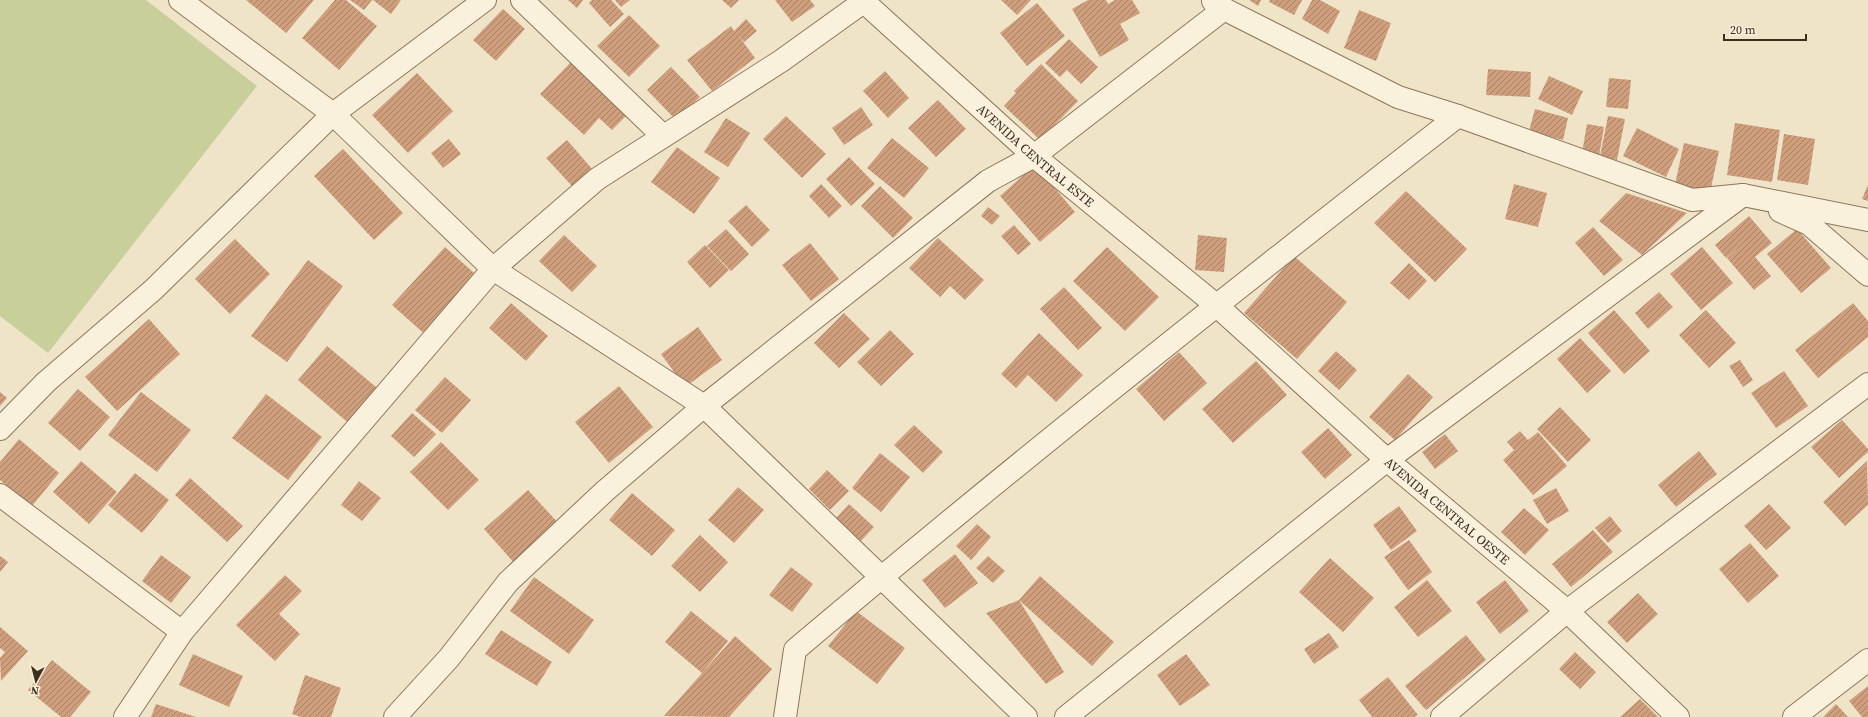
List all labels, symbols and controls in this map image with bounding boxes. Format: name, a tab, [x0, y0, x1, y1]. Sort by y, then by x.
scale bar	[1724, 16, 1806, 42]
text: 20 m	[1730, 22, 1756, 38]
street label: AVENIDA CENTRAL ESTE	[973, 100, 1098, 211]
street label: AVENIDA CENTRAL OESTE	[1381, 453, 1514, 568]
north arrow	[16, 661, 56, 701]
text: N	[30, 682, 40, 698]

